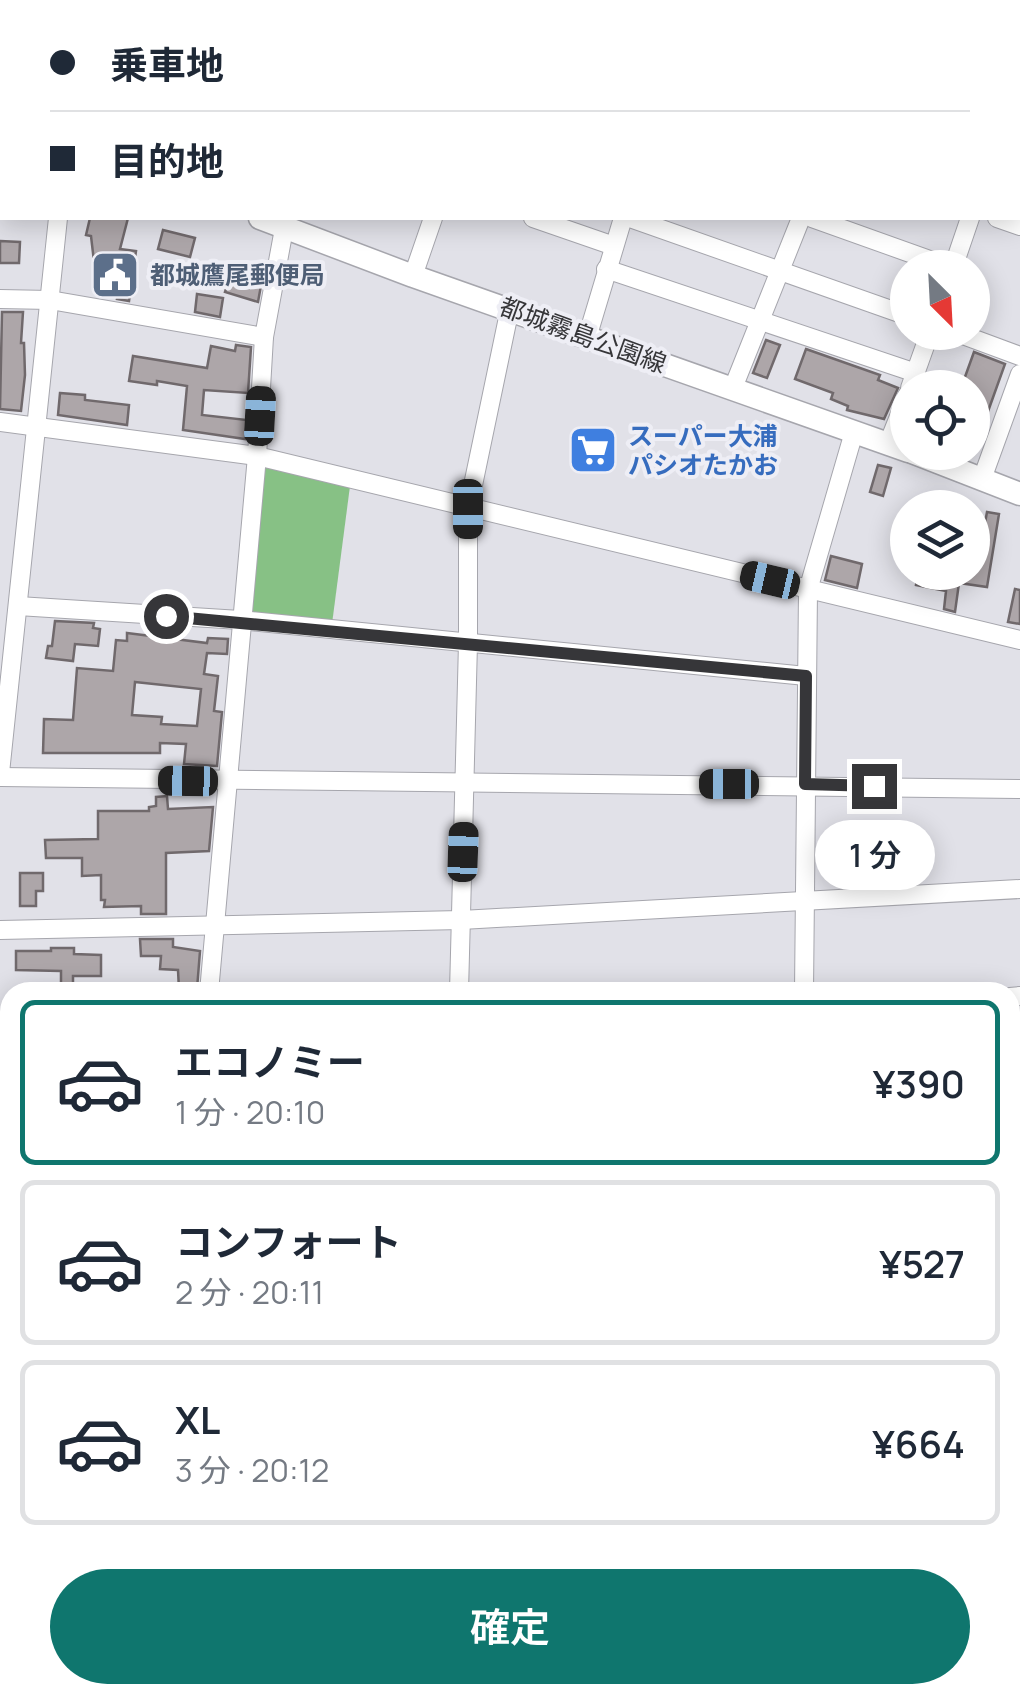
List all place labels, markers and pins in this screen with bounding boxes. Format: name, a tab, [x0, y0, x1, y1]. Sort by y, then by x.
public building icon: 都城鷹尾郵便局	[89, 249, 141, 301]
place label: 都城鷹尾郵便局	[150, 257, 325, 292]
place label: スーパー大浦 パシオたかお	[628, 418, 778, 482]
supermarket icon: スーパー大浦 パシオたかお	[567, 424, 619, 476]

